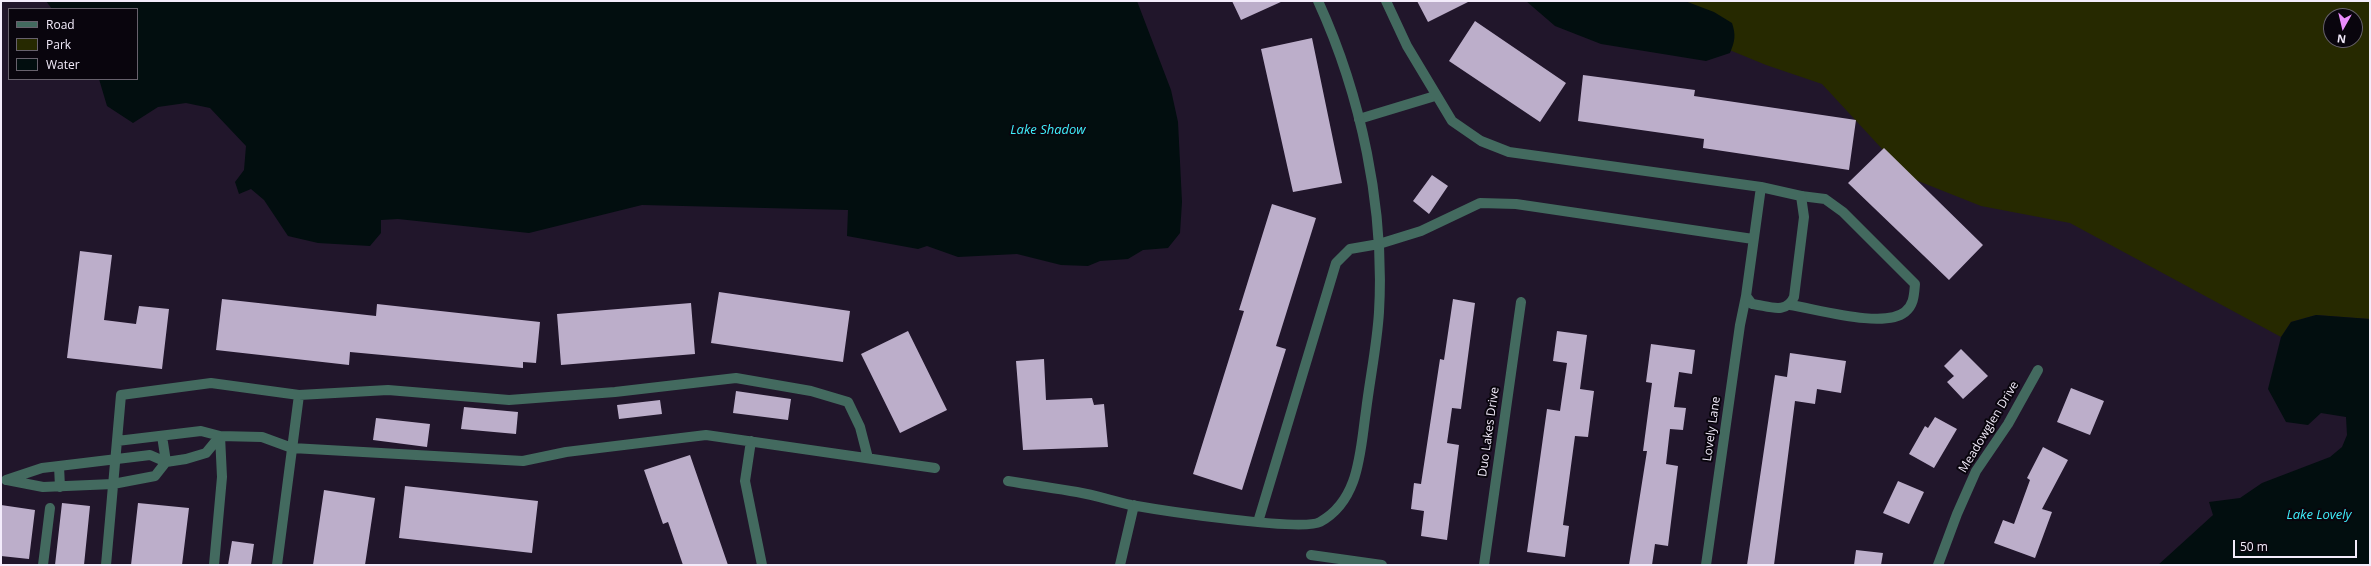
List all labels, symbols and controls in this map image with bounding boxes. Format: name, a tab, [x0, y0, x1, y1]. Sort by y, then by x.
legend	[8, 8, 138, 80]
north arrow	[2323, 8, 2363, 48]
text: Road	[46, 16, 75, 33]
text: N	[2336, 31, 2347, 47]
text: Park	[46, 36, 71, 53]
text: Water	[46, 56, 80, 73]
water label: Lake Shadow	[1010, 122, 1086, 138]
street label: Meadowglen Drive	[1956, 379, 2022, 475]
street label: Duo Lakes Drive	[1476, 386, 1502, 478]
street label: Lovely Lane	[1700, 396, 1724, 462]
water label: Lake Lovely	[2286, 507, 2352, 523]
scale bar	[2235, 532, 2359, 558]
text: 50 m	[2240, 538, 2268, 555]

